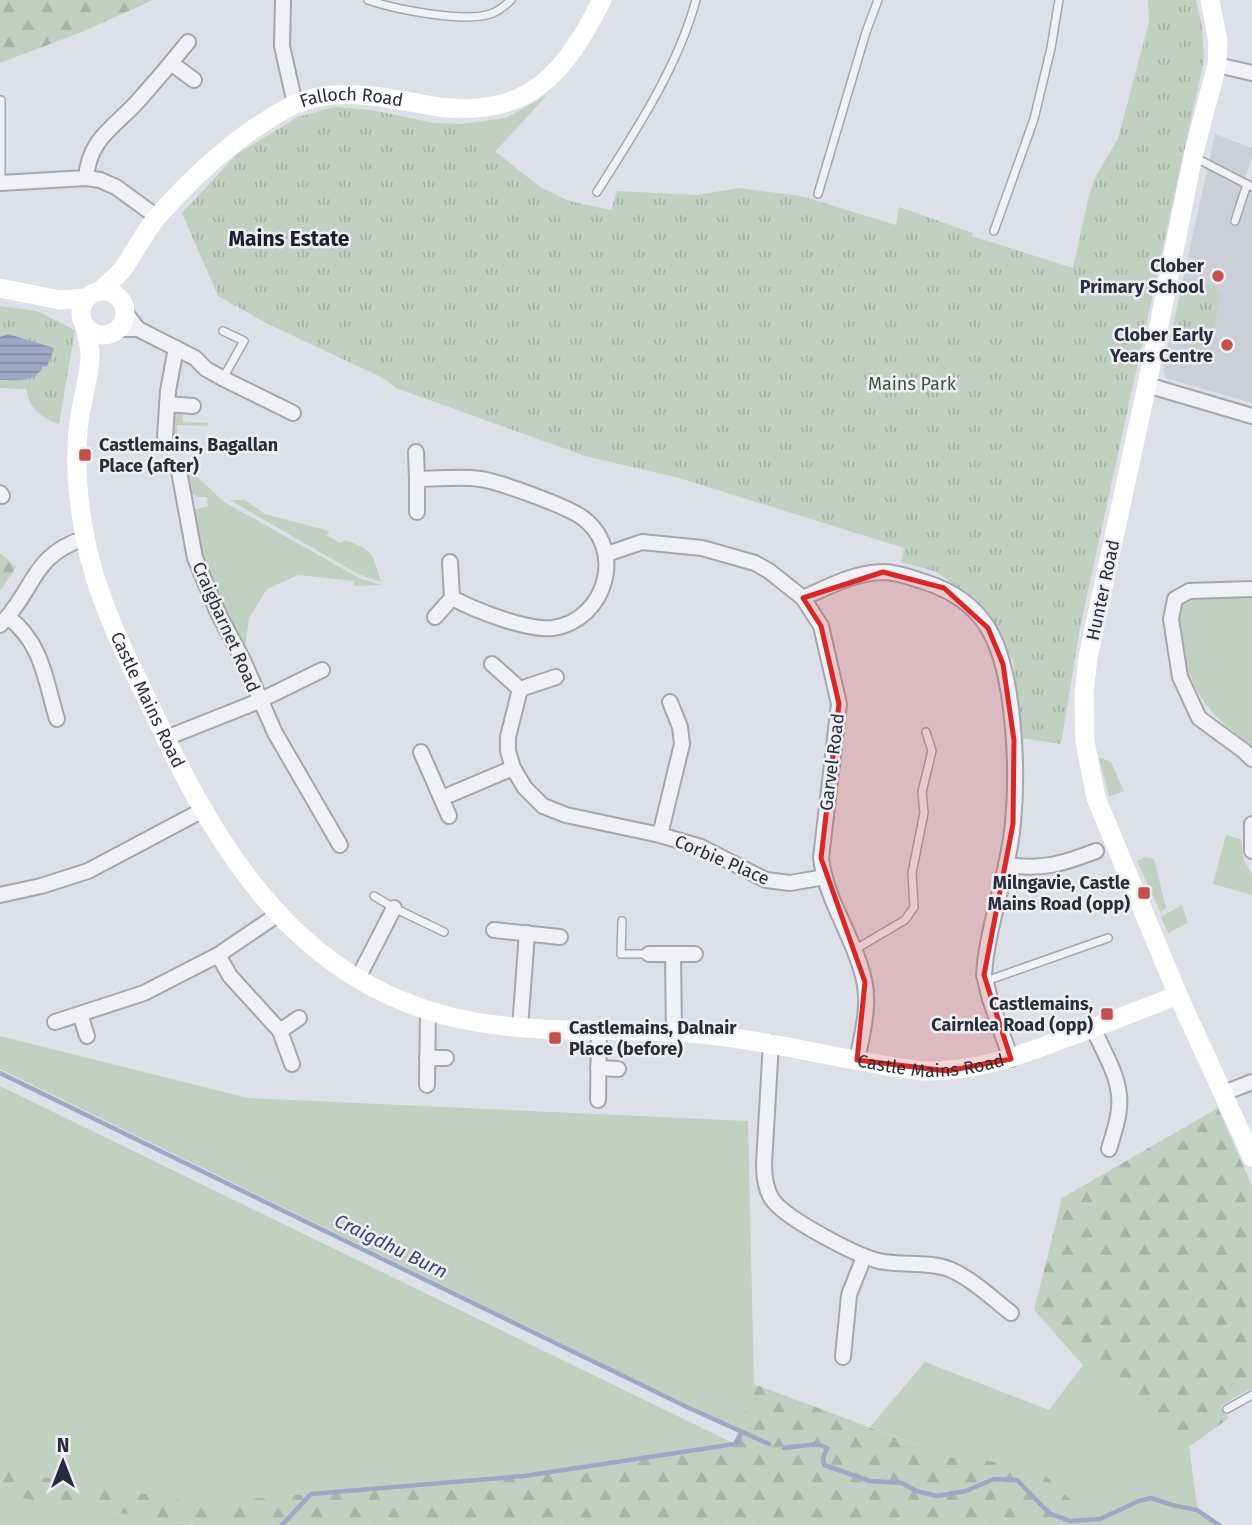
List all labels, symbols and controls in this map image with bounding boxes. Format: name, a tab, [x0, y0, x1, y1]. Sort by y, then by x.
street label: Falloch Road	[297, 83, 405, 112]
district label: Mains Estate	[229, 226, 350, 252]
place label: Clober Primary School	[1080, 255, 1205, 298]
marker: Clober Primary School	[1210, 268, 1226, 284]
place label: Clober Early Years Centre	[1109, 324, 1214, 367]
marker: Clober Early Years Centre	[1219, 337, 1235, 353]
park label: Mains Park	[868, 373, 957, 395]
place label: Castlemains, Bagallan Place (after)	[99, 434, 278, 477]
marker: Castlemains, Bagallan Place (after)	[77, 447, 93, 463]
street label: Hunter Road	[1082, 538, 1124, 642]
street label: Craigbarnet Road	[187, 558, 265, 696]
street label: Castle Mains Road	[106, 628, 189, 772]
street label: Garvel Road	[815, 712, 849, 812]
street label: Corbie Place	[671, 830, 773, 890]
place label: Milngavie, Castle Mains Road (opp)	[988, 872, 1130, 915]
marker: Milngavie, Castle Mains Road (opp)	[1136, 885, 1152, 901]
place label: Castlemains, Cairnlea Road (opp)	[931, 993, 1093, 1036]
marker: Castlemains, Cairnlea Road (opp)	[1099, 1006, 1115, 1022]
place label: Castlemains, Dalnair Place (before)	[569, 1017, 737, 1060]
marker: Castlemains, Dalnair Place (before)	[547, 1030, 563, 1046]
street label: Castle Mains Road	[856, 1049, 1007, 1082]
water label: Craigdhu Burn	[331, 1209, 451, 1283]
north arrow	[28, 1427, 98, 1497]
text: N	[57, 1434, 69, 1457]

